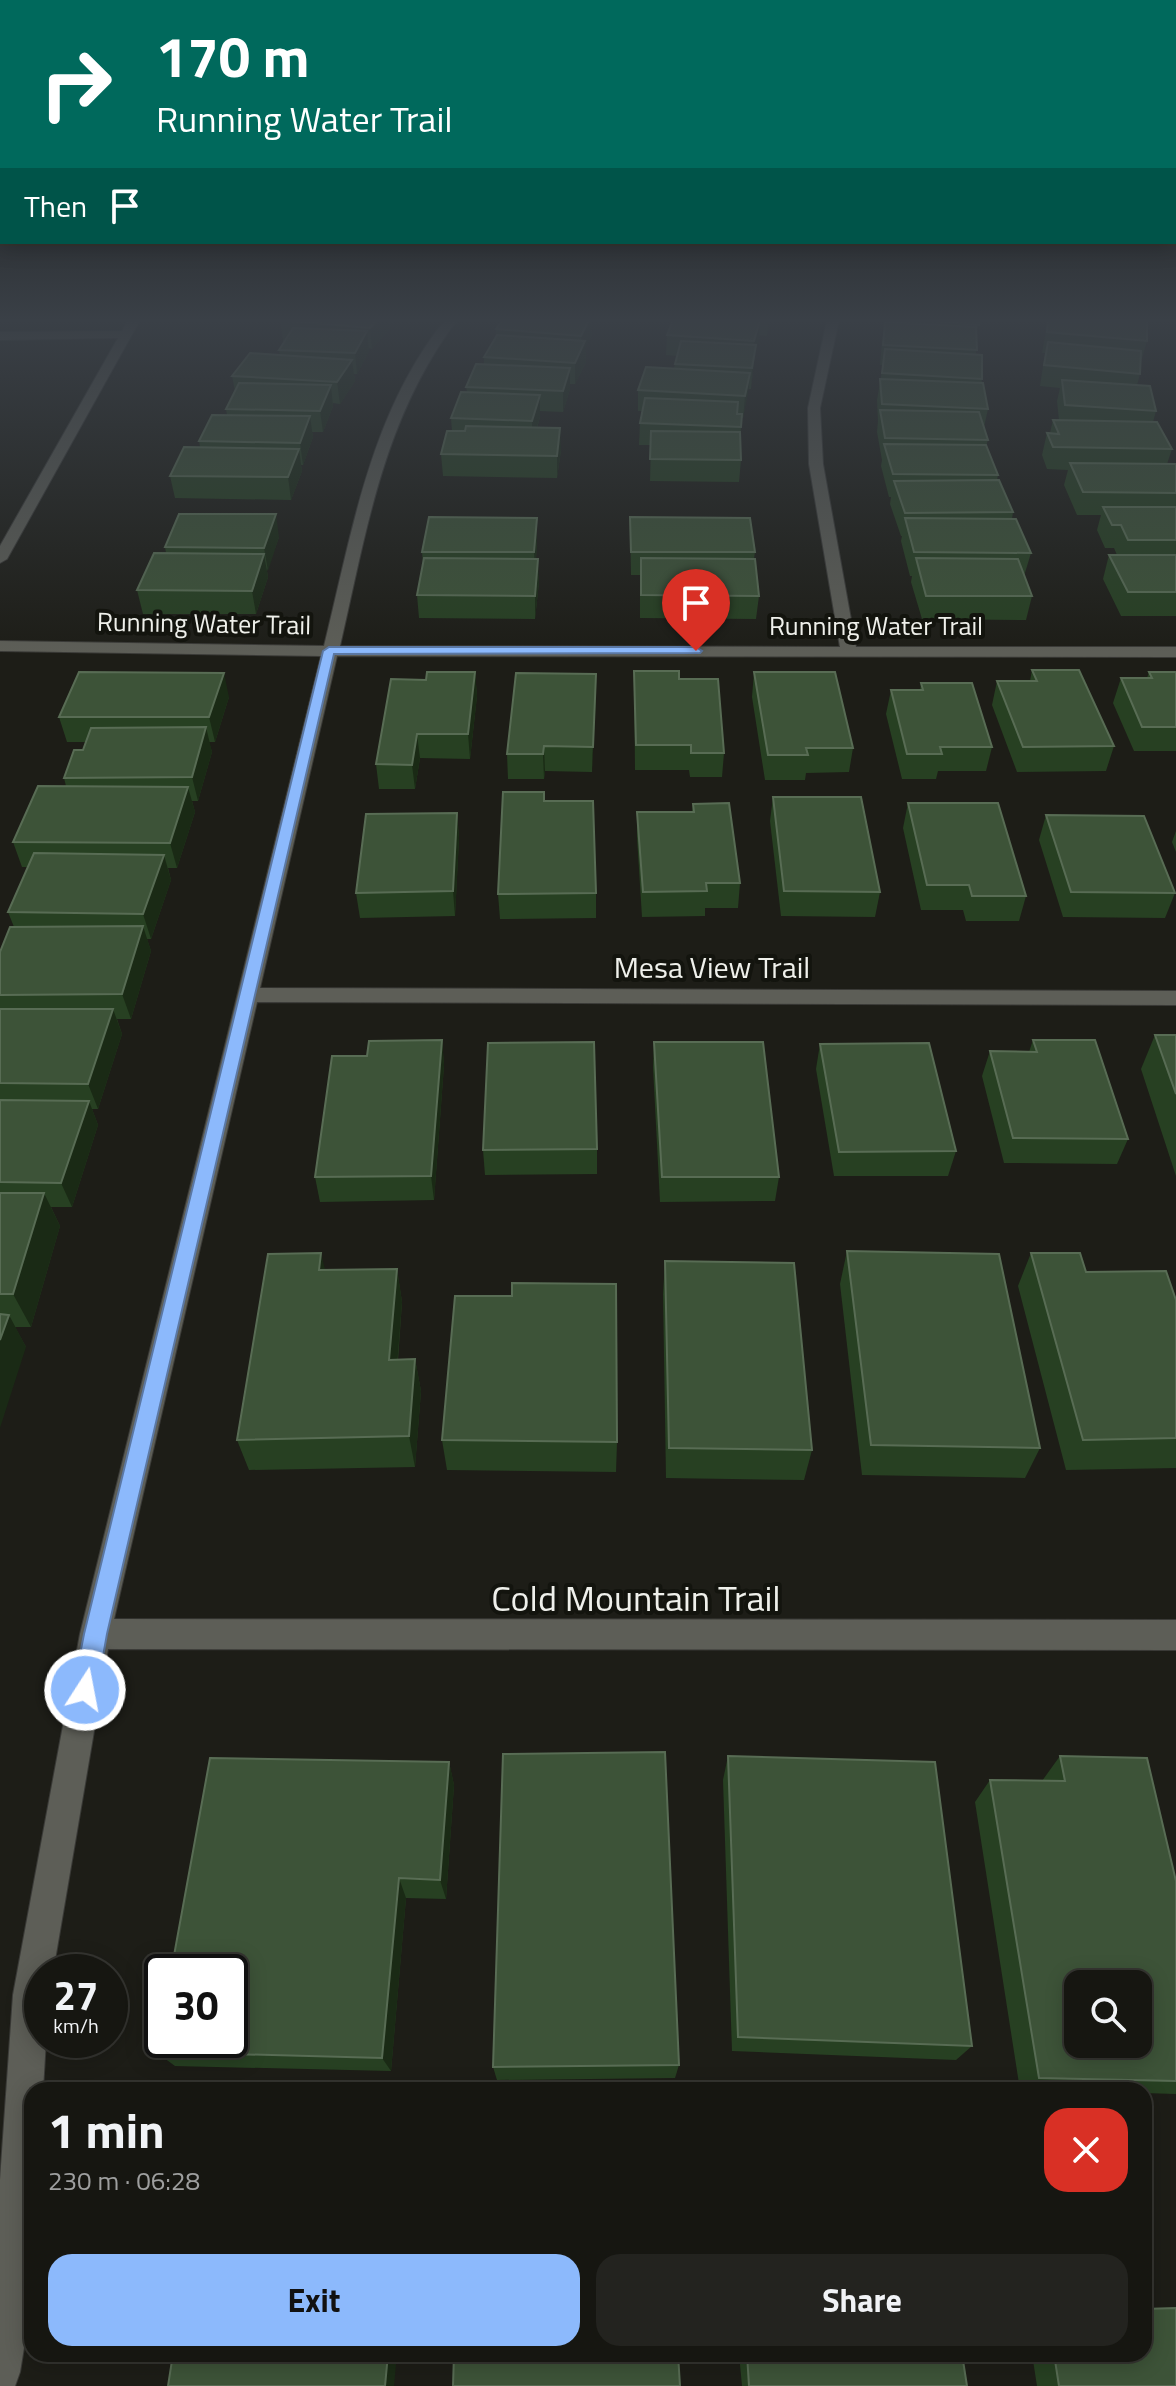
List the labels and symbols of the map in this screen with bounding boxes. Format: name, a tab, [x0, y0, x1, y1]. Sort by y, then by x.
pin	[662, 569, 730, 651]
street label: Running Water Trail	[97, 602, 311, 644]
street label: Running Water Trail	[769, 606, 983, 645]
street label: Mesa View Trail	[614, 944, 810, 990]
street label: Cold Mountain Trail	[491, 1570, 781, 1625]
position arrow	[43, 1648, 127, 1732]
speed limit sign: 30	[144, 1954, 248, 2058]

